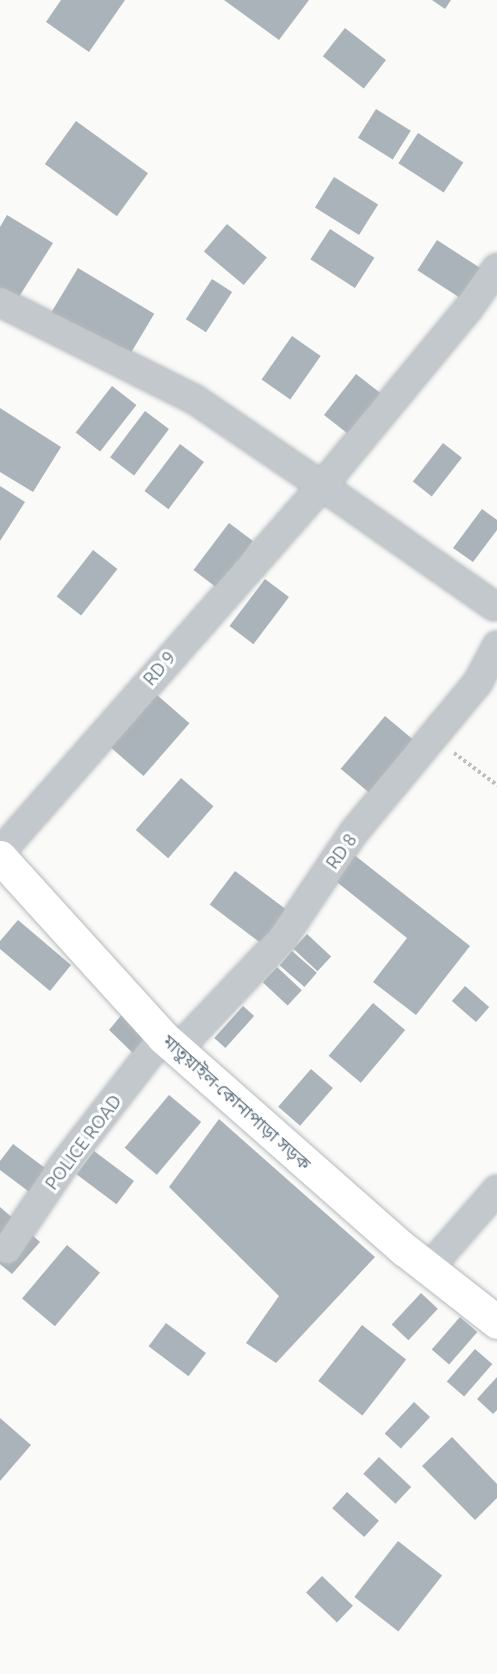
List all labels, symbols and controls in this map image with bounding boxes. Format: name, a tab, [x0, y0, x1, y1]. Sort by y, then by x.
street label: RD 9	[138, 646, 180, 690]
street label: RD 8	[321, 829, 361, 873]
street label: মাতুয়াইল-কোনাপাড়া সড়ক	[158, 1030, 316, 1174]
street label: POLICE ROAD	[40, 1090, 126, 1194]

